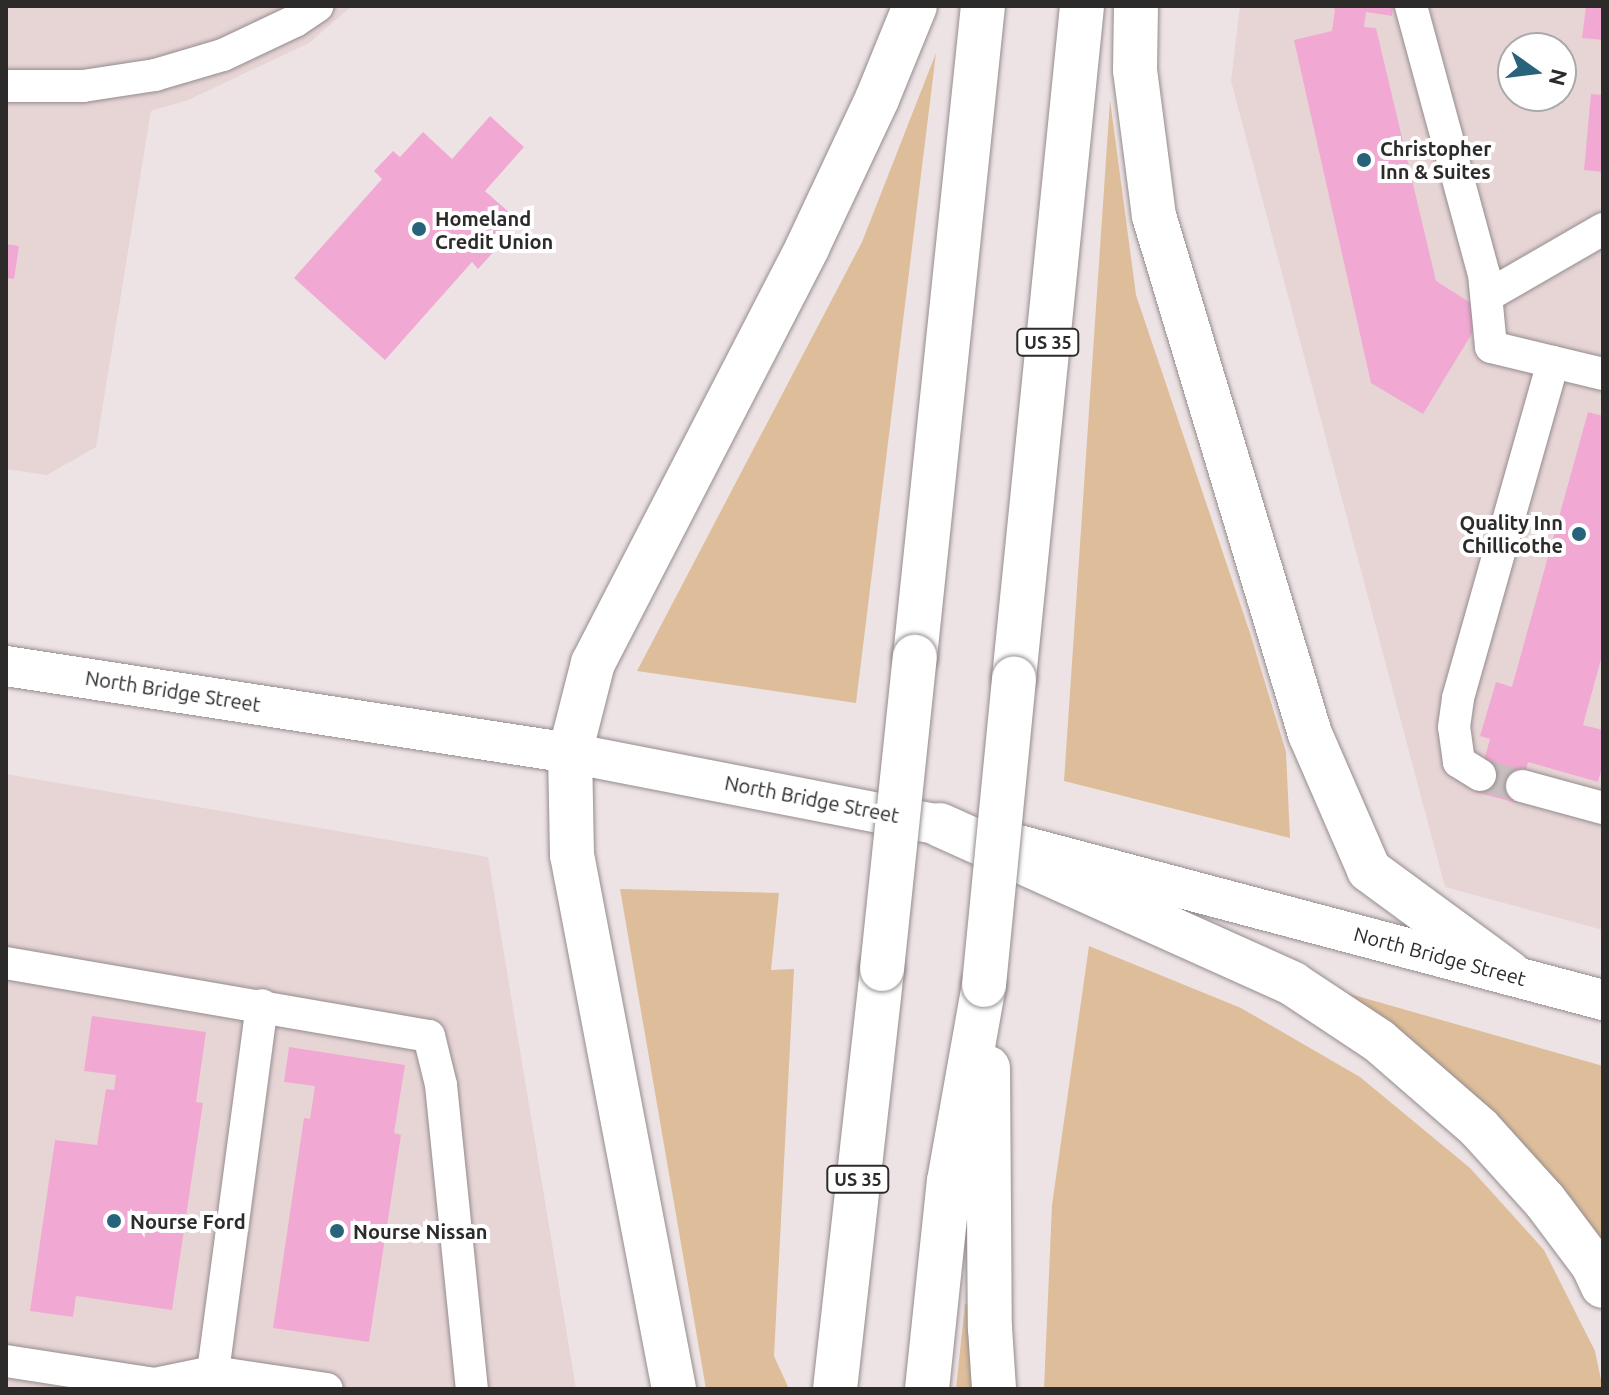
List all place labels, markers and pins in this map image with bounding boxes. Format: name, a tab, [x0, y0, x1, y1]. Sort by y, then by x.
place label: Christopher Inn & Suites	[1380, 136, 1491, 183]
marker: Christopher Inn & Suites	[1355, 151, 1373, 169]
place label: Homeland Credit Union	[435, 206, 553, 253]
marker: Homeland Credit Union	[410, 220, 428, 238]
place label: Quality Inn Chillicothe	[1460, 510, 1563, 557]
marker: Quality Inn Chillicothe	[1570, 525, 1588, 543]
place label: Nourse Ford	[130, 1209, 246, 1233]
marker: Nourse Ford	[105, 1212, 123, 1230]
place label: Nourse Nissan	[353, 1219, 487, 1243]
marker: Nourse Nissan	[328, 1222, 346, 1240]

